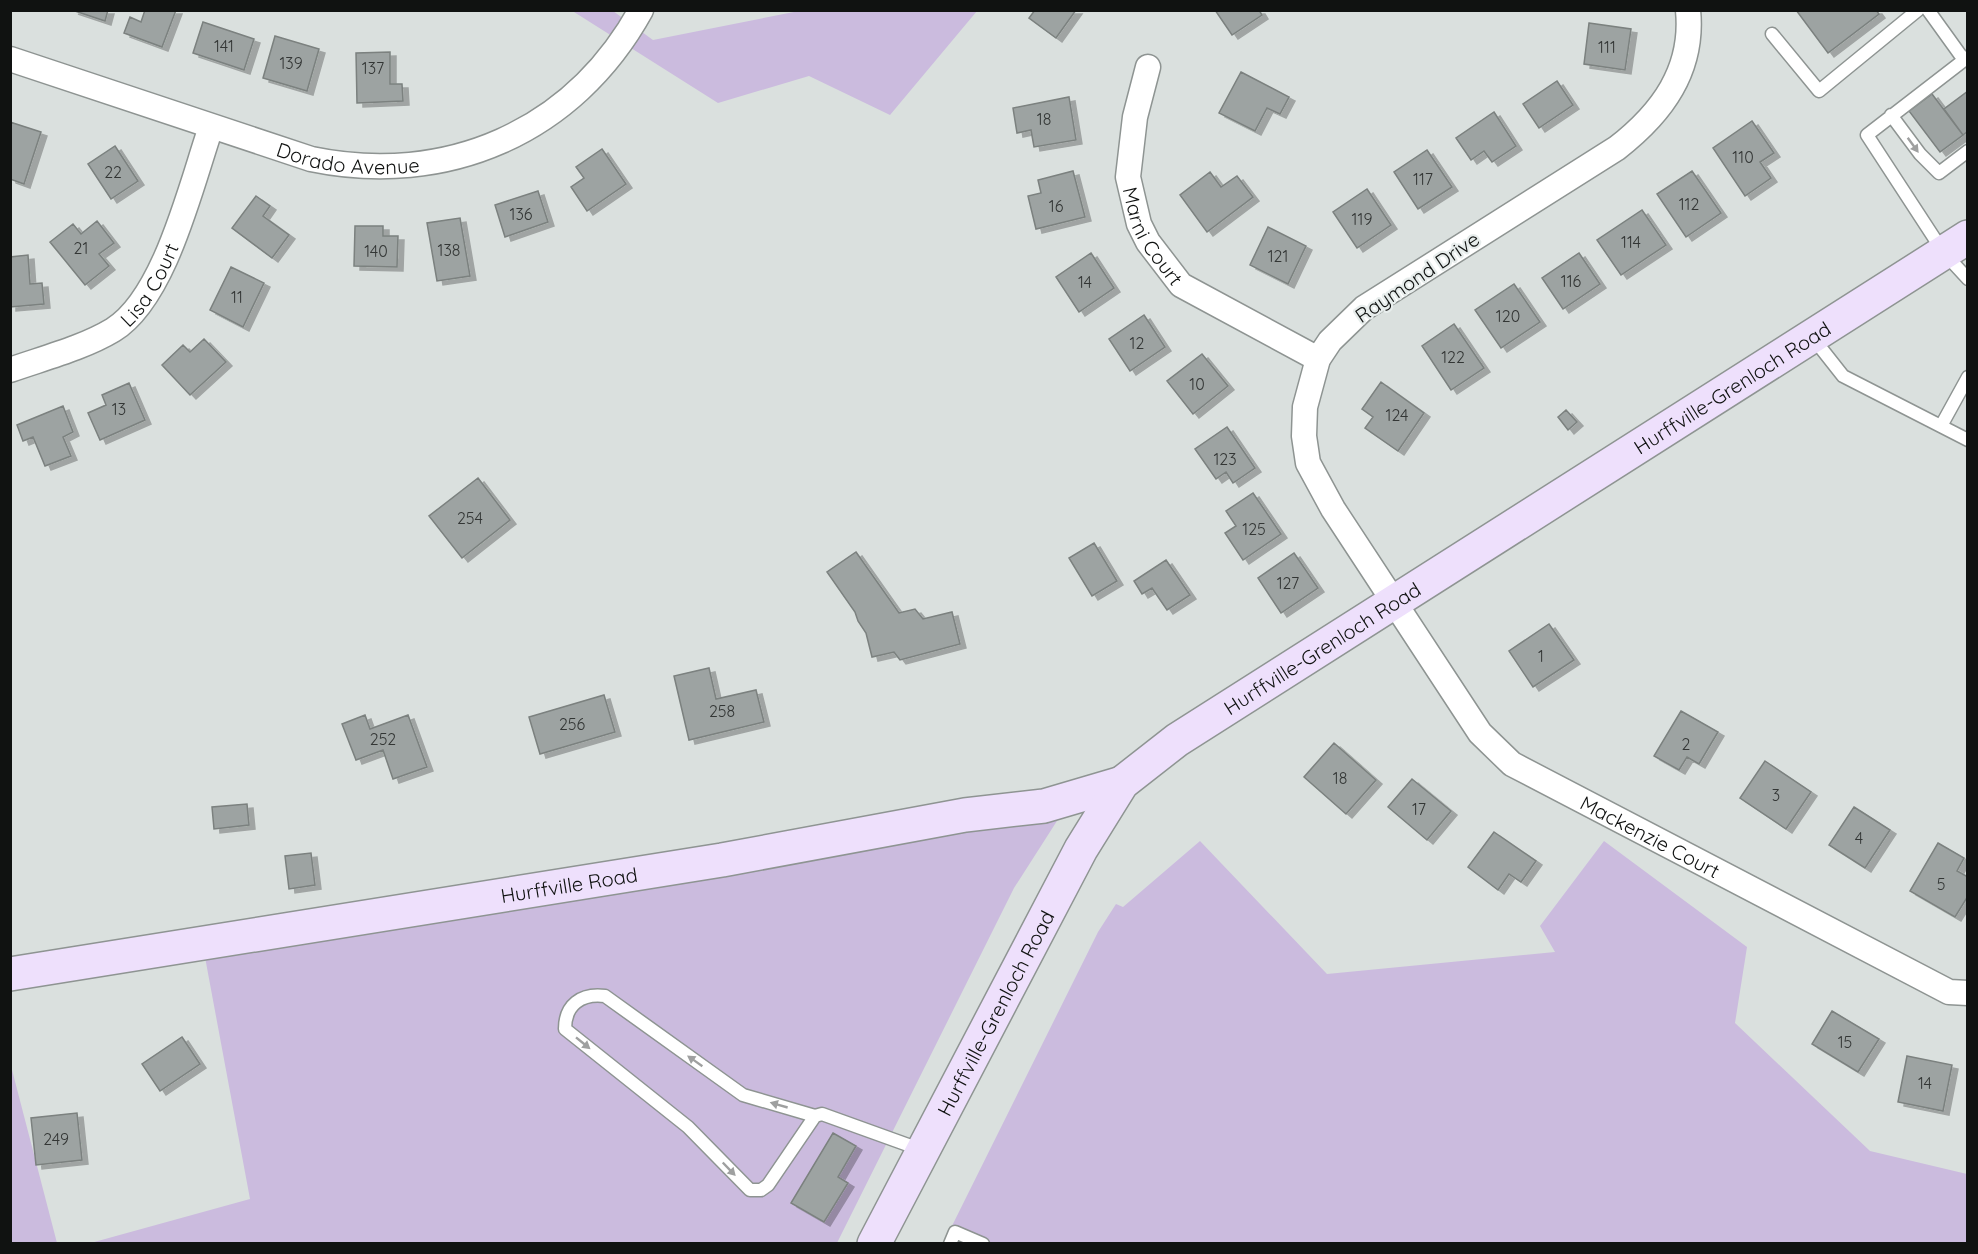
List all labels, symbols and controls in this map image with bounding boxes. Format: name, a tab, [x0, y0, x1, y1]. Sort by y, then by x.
house number: 141	[214, 36, 234, 56]
house number: 111	[1598, 37, 1616, 57]
house number: 139	[279, 53, 303, 73]
house number: 137	[362, 58, 384, 78]
house number: 18	[1037, 109, 1051, 129]
street label: Dorado Avenue	[273, 136, 421, 179]
one-way arrow	[1907, 137, 1919, 153]
house number: 110	[1732, 147, 1754, 167]
house number: 22	[104, 162, 122, 182]
house number: 117	[1413, 169, 1433, 189]
street label: Marni Court	[1118, 184, 1189, 290]
house number: 112	[1679, 194, 1699, 214]
house number: 16	[1049, 196, 1064, 216]
house number: 136	[510, 204, 533, 224]
house number: 119	[1352, 209, 1372, 229]
street label: Raymond Drive	[1350, 226, 1484, 328]
house number: 114	[1621, 232, 1641, 252]
house number: 21	[74, 238, 88, 258]
street label: Lisa Court	[115, 239, 183, 332]
house number: 138	[438, 240, 460, 260]
house number: 140	[364, 241, 388, 261]
house number: 121	[1268, 246, 1288, 266]
house number: 116	[1561, 271, 1582, 291]
house number: 14	[1078, 272, 1092, 292]
house number: 11	[231, 287, 243, 307]
house number: 120	[1496, 306, 1520, 326]
street label: Hurffville-Grenloch Road	[1629, 315, 1835, 459]
house number: 12	[1130, 333, 1145, 353]
house number: 122	[1441, 347, 1465, 367]
house number: 10	[1189, 374, 1205, 394]
house number: 13	[112, 399, 126, 419]
house number: 124	[1386, 405, 1408, 425]
house number: 123	[1213, 449, 1237, 469]
house number: 254	[457, 508, 483, 528]
house number: 125	[1242, 519, 1266, 539]
house number: 127	[1277, 573, 1299, 593]
street label: Hurffville-Grenloch Road	[1219, 576, 1425, 720]
house number: 1	[1538, 646, 1544, 666]
house number: 258	[709, 701, 735, 721]
house number: 256	[559, 714, 585, 734]
house number: 252	[370, 729, 396, 749]
house number: 2	[1682, 734, 1691, 754]
house number: 18	[1333, 768, 1347, 788]
house number: 3	[1772, 785, 1780, 805]
street label: Mackenzie Court	[1576, 790, 1725, 883]
house number: 17	[1412, 799, 1426, 819]
house number: 4	[1855, 828, 1863, 848]
street label: Hurffville Road	[499, 861, 639, 908]
house number: 5	[1937, 874, 1945, 894]
street label: Hurffville-Grenloch Road	[931, 906, 1059, 1120]
house number: 15	[1838, 1032, 1852, 1052]
one-way arrow	[575, 1037, 591, 1050]
one-way arrow	[688, 1055, 704, 1067]
house number: 14	[1918, 1073, 1932, 1093]
one-way arrow	[770, 1100, 788, 1109]
house number: 249	[43, 1129, 69, 1149]
one-way arrow	[721, 1162, 735, 1176]

